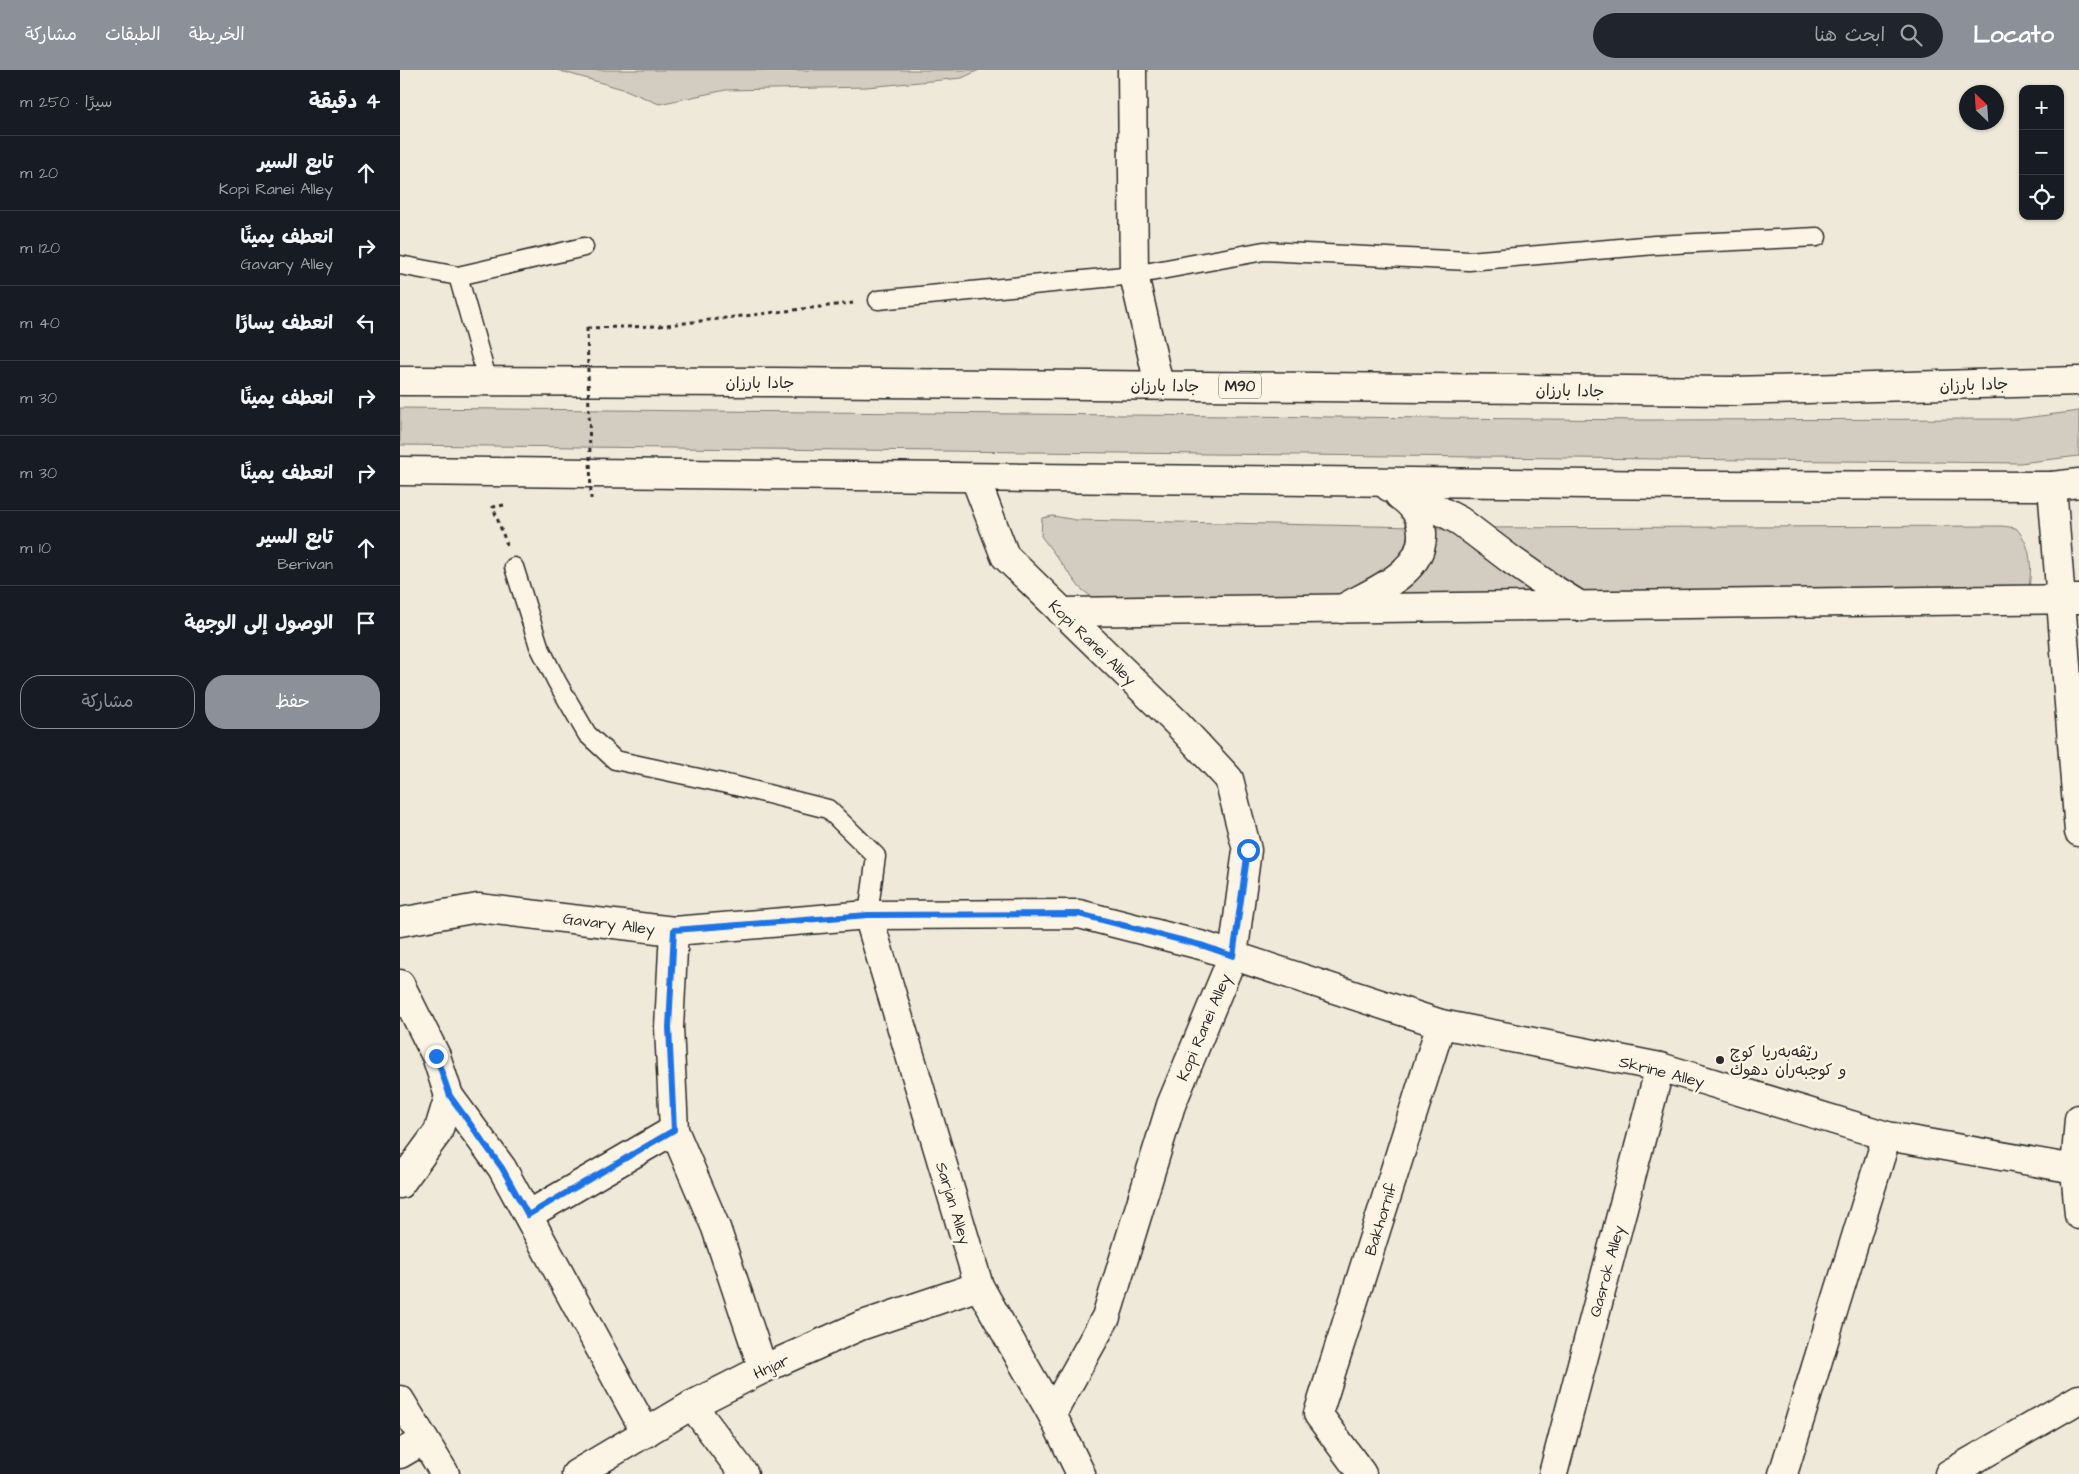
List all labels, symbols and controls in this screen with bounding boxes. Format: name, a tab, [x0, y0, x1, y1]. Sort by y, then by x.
search box	[1593, 13, 1943, 58]
text: Locato	[1973, 18, 2054, 52]
icon: search	[1897, 21, 1925, 49]
text: مشاركة	[25, 22, 77, 47]
text: الطبقات	[105, 22, 161, 47]
text: الخريطة	[189, 22, 245, 47]
text: ابحث هنا	[1814, 22, 1885, 49]
north arrow	[1959, 85, 2004, 130]
map controls	[2019, 85, 2064, 220]
button: +	[2019, 85, 2064, 130]
text: 4 دقيقة	[309, 87, 380, 116]
text: سيرًا · 250 m	[20, 91, 112, 113]
button: −	[2019, 130, 2064, 175]
text: تابع السير	[258, 149, 333, 176]
icon: ahead	[352, 159, 380, 187]
text: 20 m	[20, 162, 58, 184]
button: locate	[2019, 175, 2064, 220]
text: Kopi Ranei Alley	[219, 178, 333, 200]
text: انعطف يمينًا	[241, 224, 333, 251]
icon: right	[352, 234, 380, 262]
text: 120 m	[20, 237, 60, 259]
text: Gavary Alley	[241, 253, 333, 275]
icon: left	[352, 309, 380, 337]
text: انعطف يسارًا	[236, 310, 333, 337]
text: 40 m	[20, 312, 60, 334]
street label: جادا بارزان	[726, 372, 794, 394]
street label: جادا بارزان	[1939, 373, 2009, 397]
street label: جادا بارزان	[1130, 374, 1200, 398]
road number: M90	[1219, 374, 1261, 398]
street label: جادا بارزان	[1535, 379, 1605, 403]
icon: right	[352, 384, 380, 412]
text: انعطف يمينًا	[241, 385, 333, 412]
text: 30 m	[20, 387, 57, 409]
icon: right	[352, 459, 380, 487]
text: انعطف يمينًا	[241, 460, 333, 487]
text: 30 m	[20, 462, 57, 484]
text: تابع السير	[258, 524, 333, 551]
icon: ahead	[352, 534, 380, 562]
text: 10 m	[20, 537, 51, 559]
text: Berivan	[277, 553, 333, 575]
street label: Kopi Ranei Alley	[1043, 595, 1141, 691]
icon: arrive	[352, 609, 380, 637]
text: الوصول إلى الوجهة	[184, 610, 333, 637]
button: مشاركة	[20, 675, 195, 729]
button: حفظ	[205, 675, 380, 729]
route start	[1237, 839, 1260, 862]
street label: Gavary Alley	[562, 907, 656, 942]
street label: Kopi Ranei Alley	[1171, 970, 1237, 1085]
place label: رێڤه‌به‌ریا كوچ و كوچبه‌ران دهوك	[1730, 1041, 1846, 1081]
route end	[425, 1045, 448, 1068]
street label: Skrine Alley	[1617, 1051, 1707, 1094]
marker: رێڤه‌به‌ریا كوچ و كوچبه‌ران دهوك	[1714, 1054, 1726, 1066]
street label: Sarjan Alley	[929, 1159, 976, 1248]
street label: Bakhornif	[1359, 1180, 1403, 1258]
street label: Qasrok Alley	[1584, 1223, 1631, 1320]
street label: Hnjar	[750, 1349, 793, 1385]

